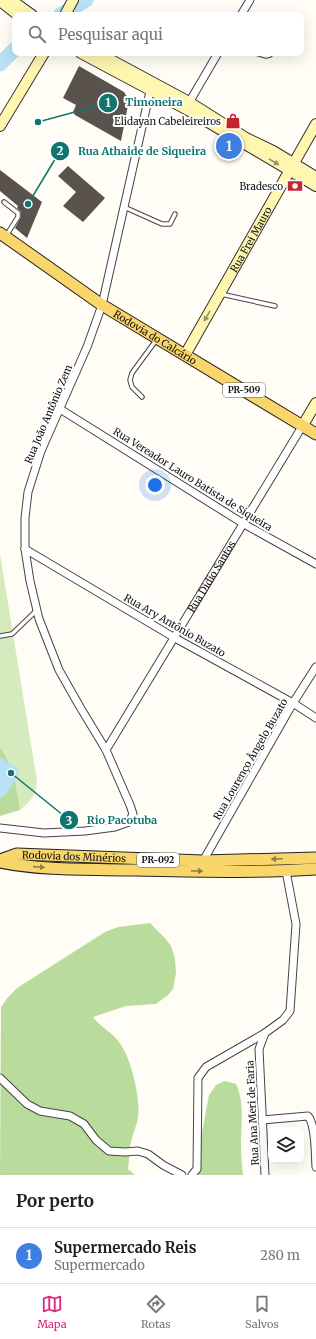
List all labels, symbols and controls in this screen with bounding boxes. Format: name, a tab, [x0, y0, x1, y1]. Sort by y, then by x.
search box	[12, 12, 304, 56]
icon: search	[26, 23, 48, 45]
text: Pesquisar aqui	[58, 25, 163, 44]
callout: Timoneira	[98, 91, 191, 114]
text: 1	[105, 95, 111, 110]
text: Timoneira	[125, 95, 183, 109]
shop icon: Elidayan Cabeleireiros	[224, 112, 242, 130]
place label: Elidayan Cabeleireiros	[114, 115, 221, 128]
pin: 1	[216, 131, 242, 161]
callout: Rua Athaide de Siqueira	[50, 139, 214, 162]
text: 2	[56, 143, 64, 158]
text: Rua Athaide de Siqueira	[78, 144, 206, 158]
one-way arrow	[269, 158, 279, 166]
bank icon: Bradesco	[286, 177, 304, 195]
place label: Bradesco	[239, 180, 283, 193]
street label: Rua Frei Mauro	[227, 204, 275, 275]
street label: Rodovia do Calcário	[111, 307, 199, 368]
one-way arrow	[204, 310, 210, 322]
street label: Rua João Antônio Zem	[22, 363, 75, 466]
road number: PR-509	[223, 383, 265, 397]
street label: Rua Vereador Lauro Batista de Siqueira	[111, 425, 275, 534]
your location	[145, 475, 165, 495]
street label: Rua Didio Santos	[185, 538, 238, 615]
street label: Rua Ary Antônio Buzato	[122, 591, 228, 660]
street label: Rua Lourenço Ângelo Buzato	[210, 696, 291, 822]
callout: Rio Pacotuba	[59, 809, 165, 832]
text: 3	[66, 813, 73, 828]
text: Rio Pacotuba	[87, 813, 157, 827]
street label: Rodovia dos Minérios	[22, 848, 126, 865]
road number: PR-092	[137, 853, 179, 867]
one-way arrow	[271, 856, 283, 863]
one-way arrow	[33, 863, 45, 870]
one-way arrow	[191, 867, 203, 874]
street label: Rua Ana Meri de Faria	[243, 1059, 262, 1166]
map controls	[268, 1127, 304, 1163]
button: layers	[268, 1127, 304, 1163]
text: Por perto	[16, 1190, 94, 1212]
text: Supermercado Reis	[54, 1238, 196, 1257]
text: 1	[26, 1247, 32, 1264]
text: 280 m	[260, 1247, 300, 1264]
text: Supermercado	[54, 1257, 145, 1274]
tab: Mapa	[37, 1293, 67, 1331]
tab: Rotas	[141, 1293, 171, 1331]
tab: Salvos	[245, 1293, 279, 1331]

